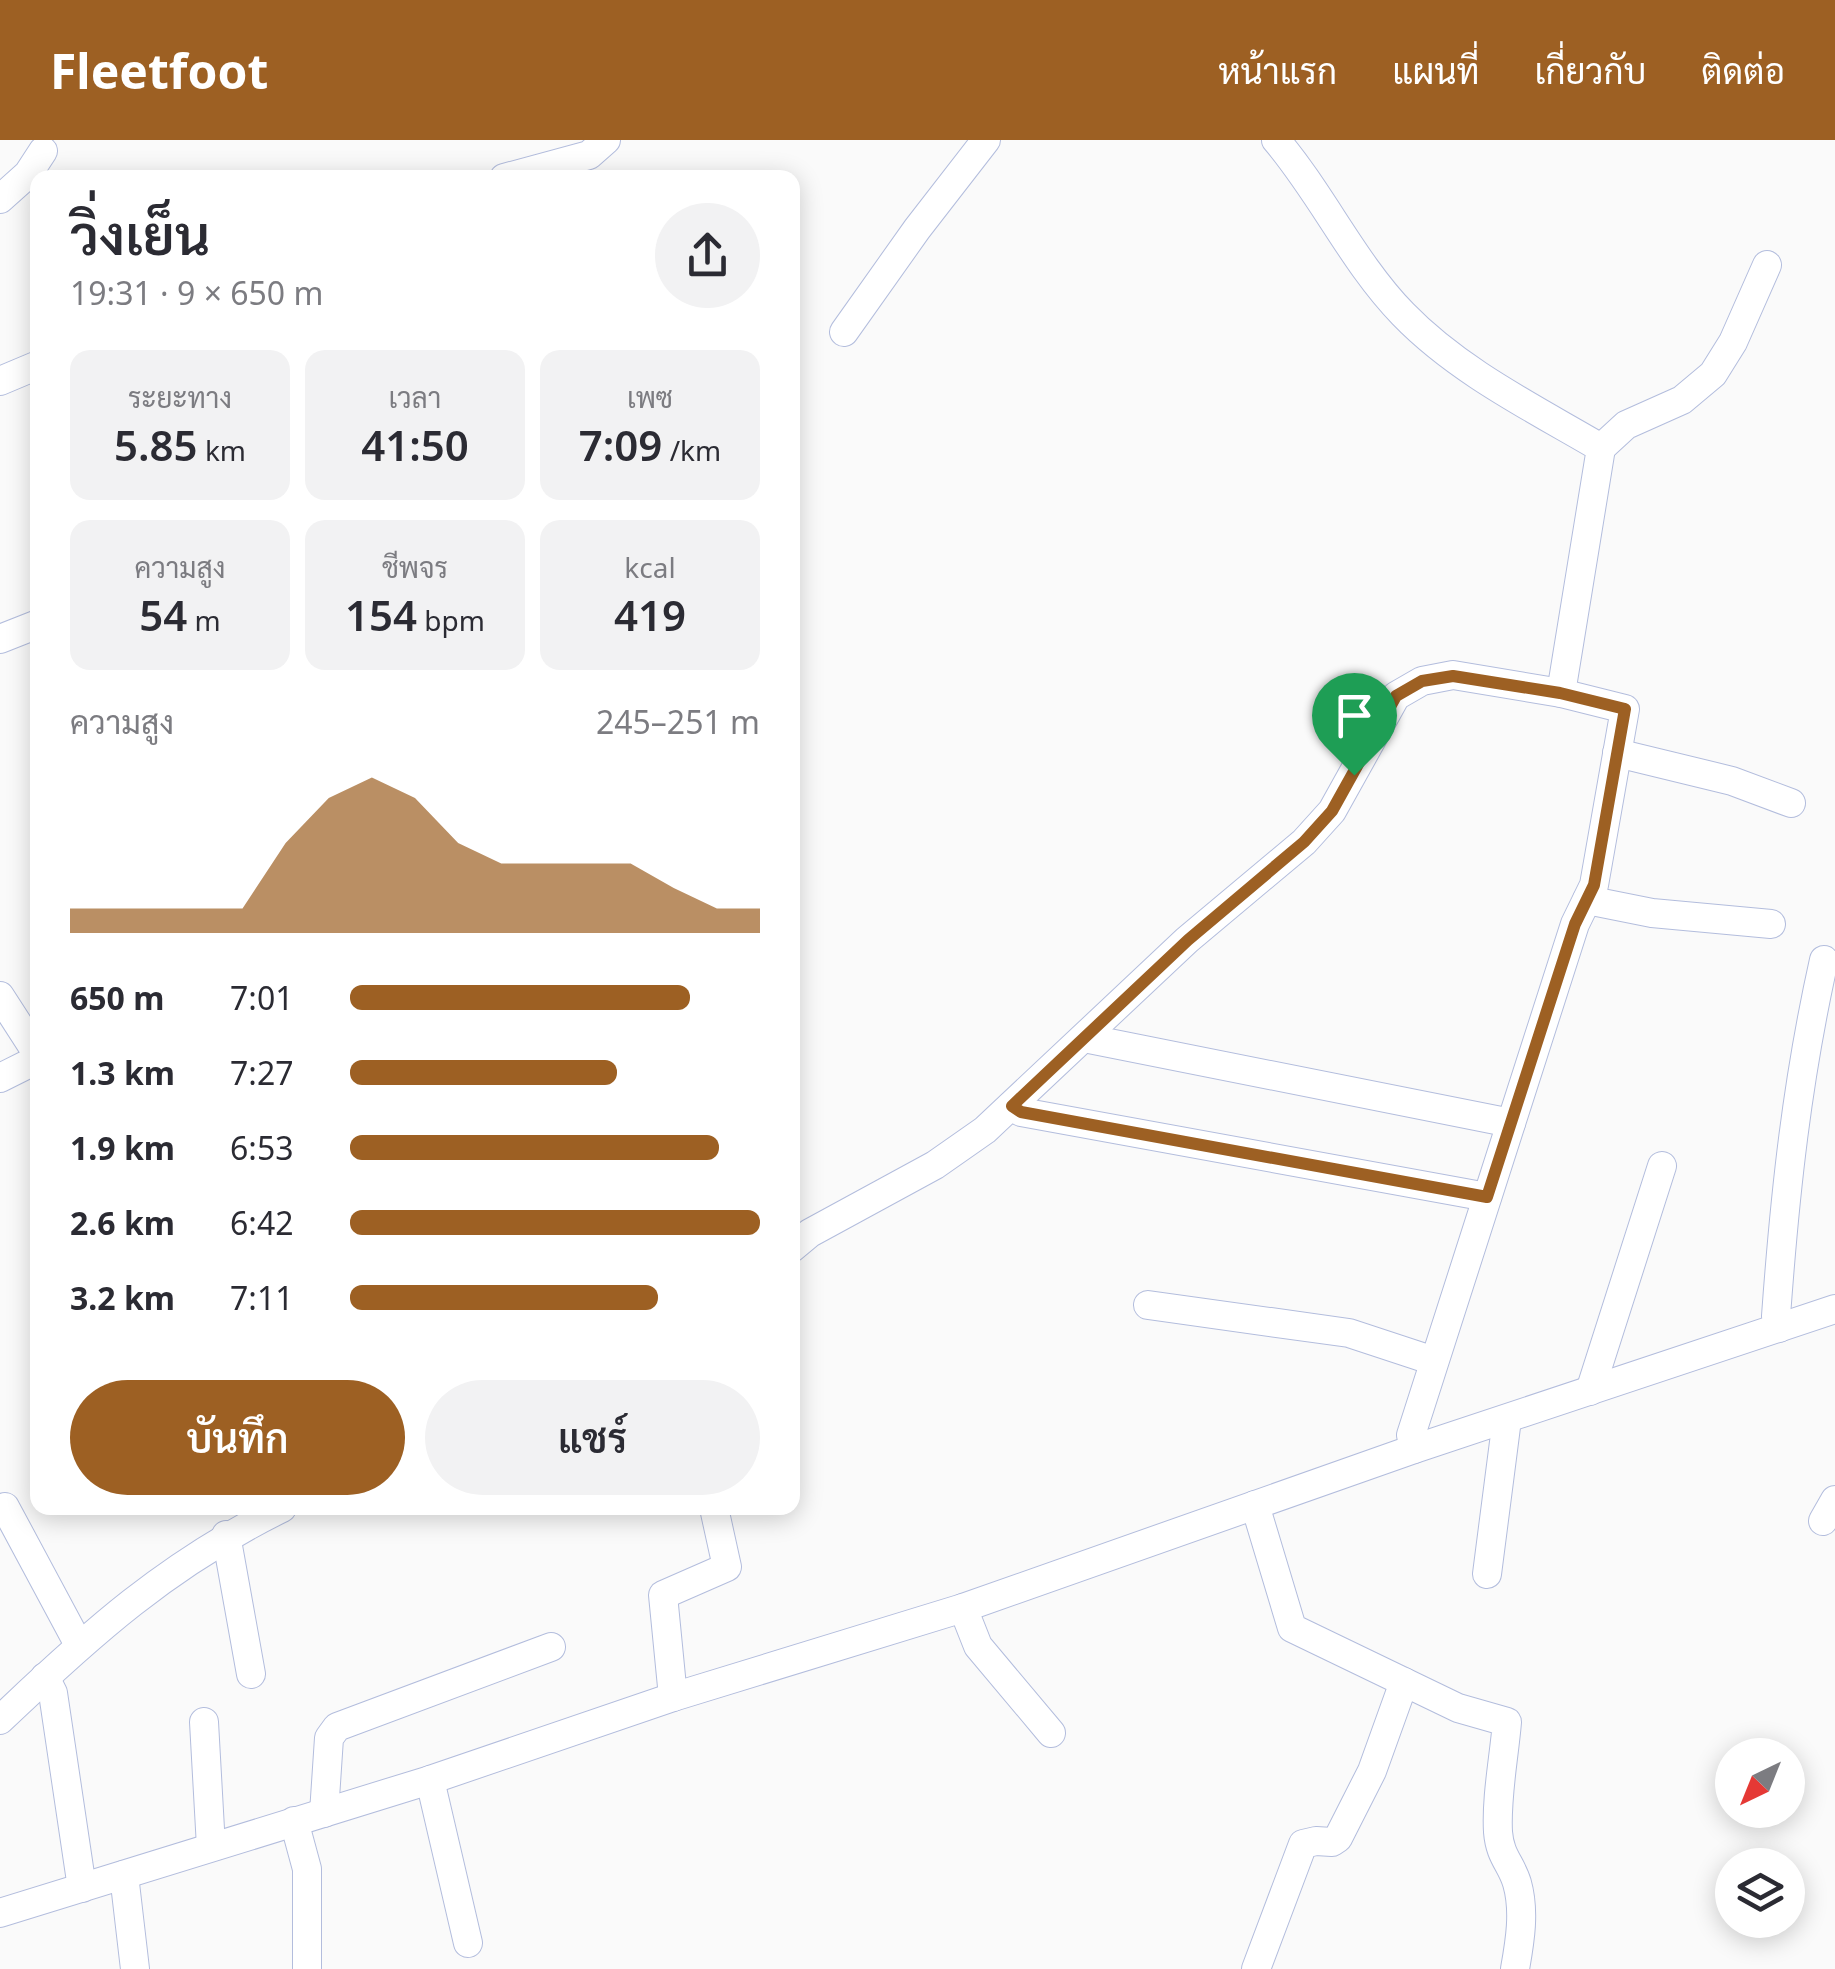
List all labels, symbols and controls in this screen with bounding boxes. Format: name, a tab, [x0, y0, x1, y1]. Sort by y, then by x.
text: Fleetfoot	[50, 38, 268, 103]
text: หน้าแรก	[1218, 47, 1337, 94]
text: แผนที่	[1392, 47, 1480, 94]
text: เกี่ยวกับ	[1535, 47, 1646, 94]
text: ติดต่อ	[1701, 47, 1785, 94]
text: วิ่งเย็น	[70, 196, 210, 271]
button: share	[655, 203, 760, 308]
text: 19:31 · 9 × 650 m	[70, 271, 323, 314]
text: ระยะทาง	[128, 378, 232, 416]
text: เวลา	[389, 378, 441, 416]
text: เพซ	[627, 378, 673, 416]
text: 5.85	[114, 416, 198, 473]
text: 41:50	[361, 416, 469, 473]
text: 7:09	[579, 416, 662, 473]
text: km	[198, 431, 246, 469]
text: /km	[662, 431, 721, 469]
text: ความสูง	[135, 548, 225, 586]
text: ชีพจร	[382, 548, 448, 586]
text: kcal	[624, 548, 676, 586]
text: 54	[139, 586, 187, 643]
text: 154	[345, 586, 417, 643]
text: 419	[614, 586, 686, 643]
text: m	[187, 601, 221, 639]
text: bpm	[417, 601, 485, 639]
pin	[1312, 673, 1397, 776]
icon: arrive	[1327, 688, 1382, 743]
text: ความสูง	[70, 700, 174, 743]
text: 245–251 m	[596, 700, 760, 743]
text: 650 m	[70, 976, 164, 1019]
text: 7:01	[230, 976, 294, 1019]
text: 1.3 km	[70, 1051, 175, 1094]
text: 7:27	[230, 1051, 294, 1094]
text: 1.9 km	[70, 1126, 175, 1169]
text: 6:53	[230, 1126, 294, 1169]
text: 2.6 km	[70, 1201, 175, 1244]
text: 6:42	[230, 1201, 294, 1244]
text: 3.2 km	[70, 1276, 175, 1319]
text: 7:11	[230, 1276, 294, 1319]
button: บันทึก	[70, 1380, 405, 1495]
button: แชร์	[425, 1380, 760, 1495]
north arrow	[1715, 1738, 1805, 1828]
map controls	[1715, 1738, 1805, 1938]
button: layers	[1715, 1848, 1805, 1938]

